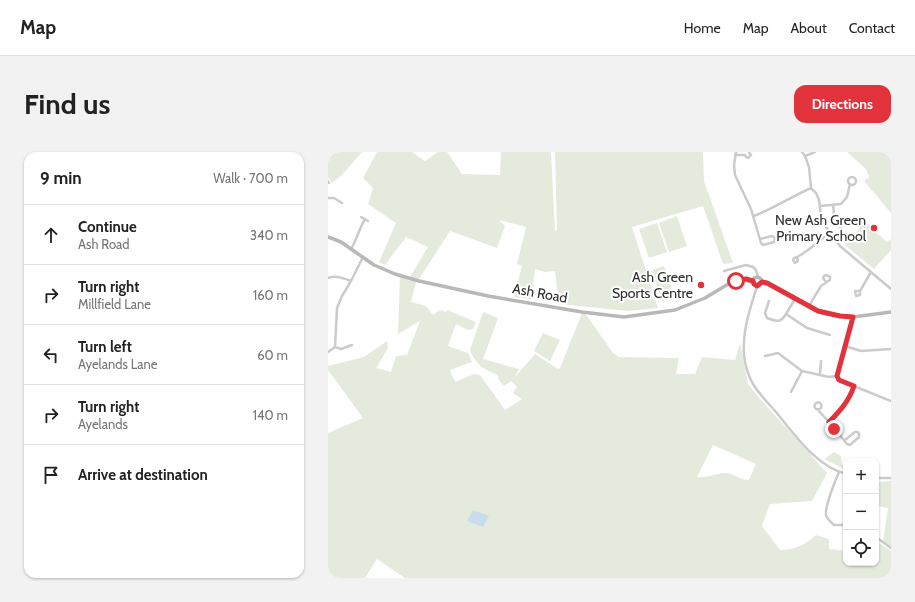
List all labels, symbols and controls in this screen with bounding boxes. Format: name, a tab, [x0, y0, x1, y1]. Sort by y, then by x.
text: Map	[20, 16, 56, 39]
text: Home	[684, 19, 721, 37]
text: Map	[743, 19, 768, 37]
text: About	[790, 19, 827, 37]
text: Contact	[849, 19, 895, 37]
button: Directions	[794, 85, 891, 123]
text: Find us	[24, 87, 110, 121]
text: 9 min	[40, 168, 82, 188]
text: Walk · 700 m	[213, 170, 288, 186]
place label: New Ash Green Primary School	[775, 211, 867, 245]
text: Continue	[78, 218, 137, 236]
marker: New Ash Green Primary School	[869, 223, 879, 233]
icon: ahead	[40, 224, 62, 246]
text: 340 m	[250, 227, 288, 243]
text: Ash Road	[78, 236, 130, 252]
place label: Ash Green Sports Centre	[612, 268, 693, 302]
route start	[727, 272, 745, 290]
text: Turn right	[78, 278, 139, 296]
street label: Ash Road	[511, 279, 569, 307]
marker: Ash Green Sports Centre	[696, 280, 706, 290]
icon: right	[40, 284, 62, 306]
text: 160 m	[253, 287, 288, 303]
text: Millfield Lane	[78, 296, 151, 312]
text: Turn left	[78, 338, 132, 356]
icon: left	[40, 344, 62, 366]
text: 60 m	[257, 347, 288, 363]
text: Ayelands Lane	[78, 356, 157, 372]
text: Turn right	[78, 398, 139, 416]
icon: right	[40, 404, 62, 426]
text: 140 m	[253, 407, 288, 423]
text: Ayelands	[78, 416, 128, 432]
route end	[825, 420, 843, 438]
map controls	[843, 458, 879, 566]
button: +	[843, 458, 879, 494]
icon: arrive	[40, 464, 62, 486]
text: Arrive at destination	[78, 466, 208, 484]
button: −	[843, 494, 879, 530]
button: locate	[843, 530, 879, 566]

